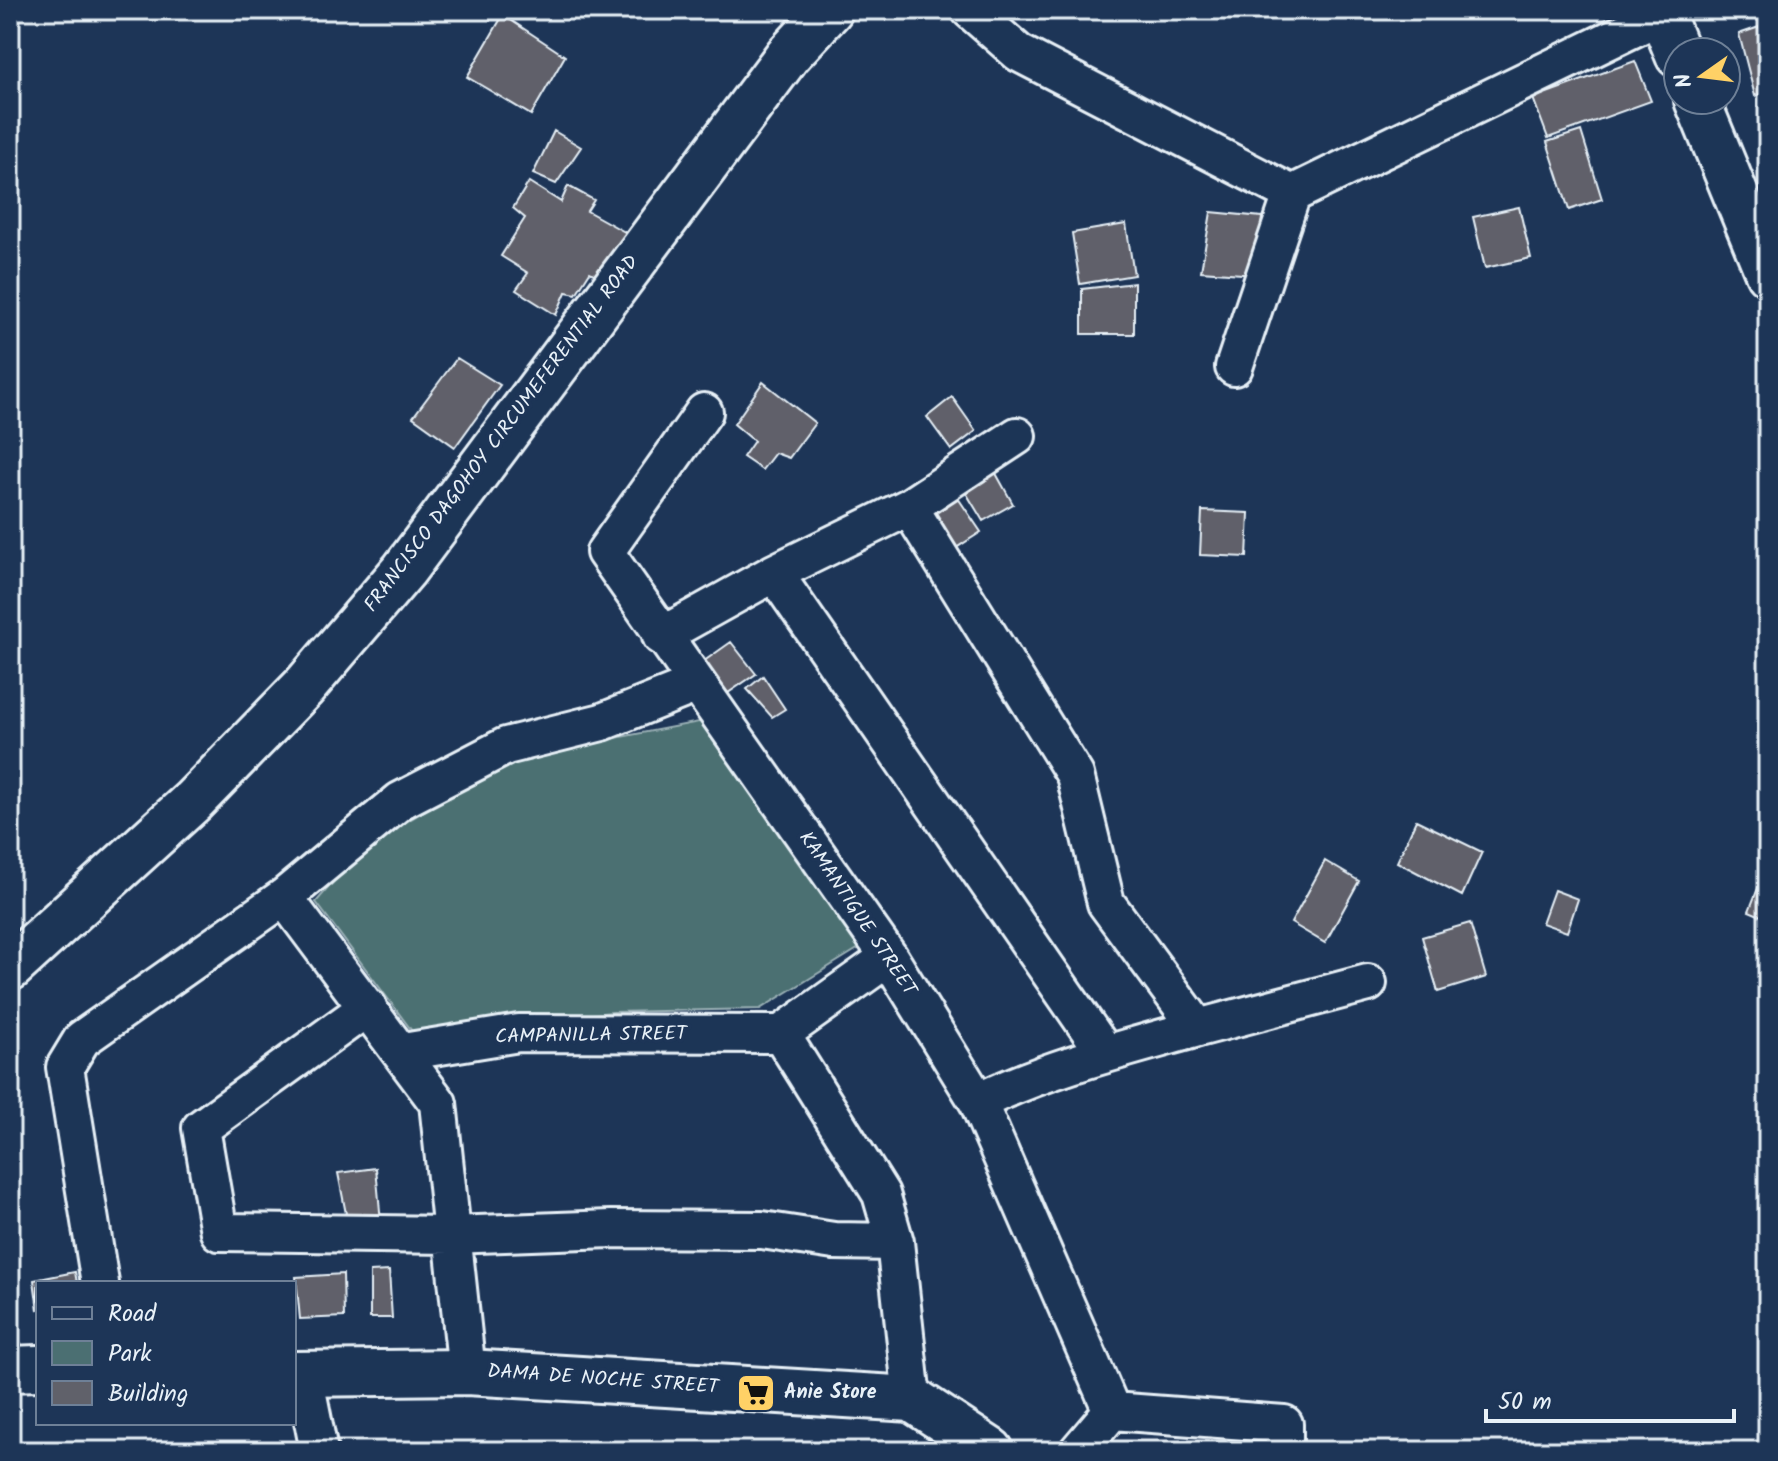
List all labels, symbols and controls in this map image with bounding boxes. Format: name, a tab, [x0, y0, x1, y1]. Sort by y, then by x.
north arrow	[1662, 36, 1742, 116]
text: N	[1666, 69, 1704, 91]
street label: FRANCISCO DAGOHOY CIRCUMEFERENTIAL ROAD	[357, 248, 648, 620]
street label: KAMANTIGUE STREET	[790, 825, 926, 1005]
street label: CAMPANILLA STREET	[495, 1018, 689, 1054]
legend	[36, 1281, 296, 1425]
text: Road	[108, 1295, 157, 1334]
text: Park	[108, 1335, 152, 1374]
street label: DAMA DE NOCHE STREET	[486, 1356, 722, 1404]
supermarket icon: Anie Store	[735, 1372, 777, 1414]
scale bar	[1486, 1373, 1734, 1423]
text: Building	[108, 1375, 188, 1414]
place label: Anie Store	[784, 1377, 877, 1409]
text: 50 m	[1498, 1383, 1552, 1422]

